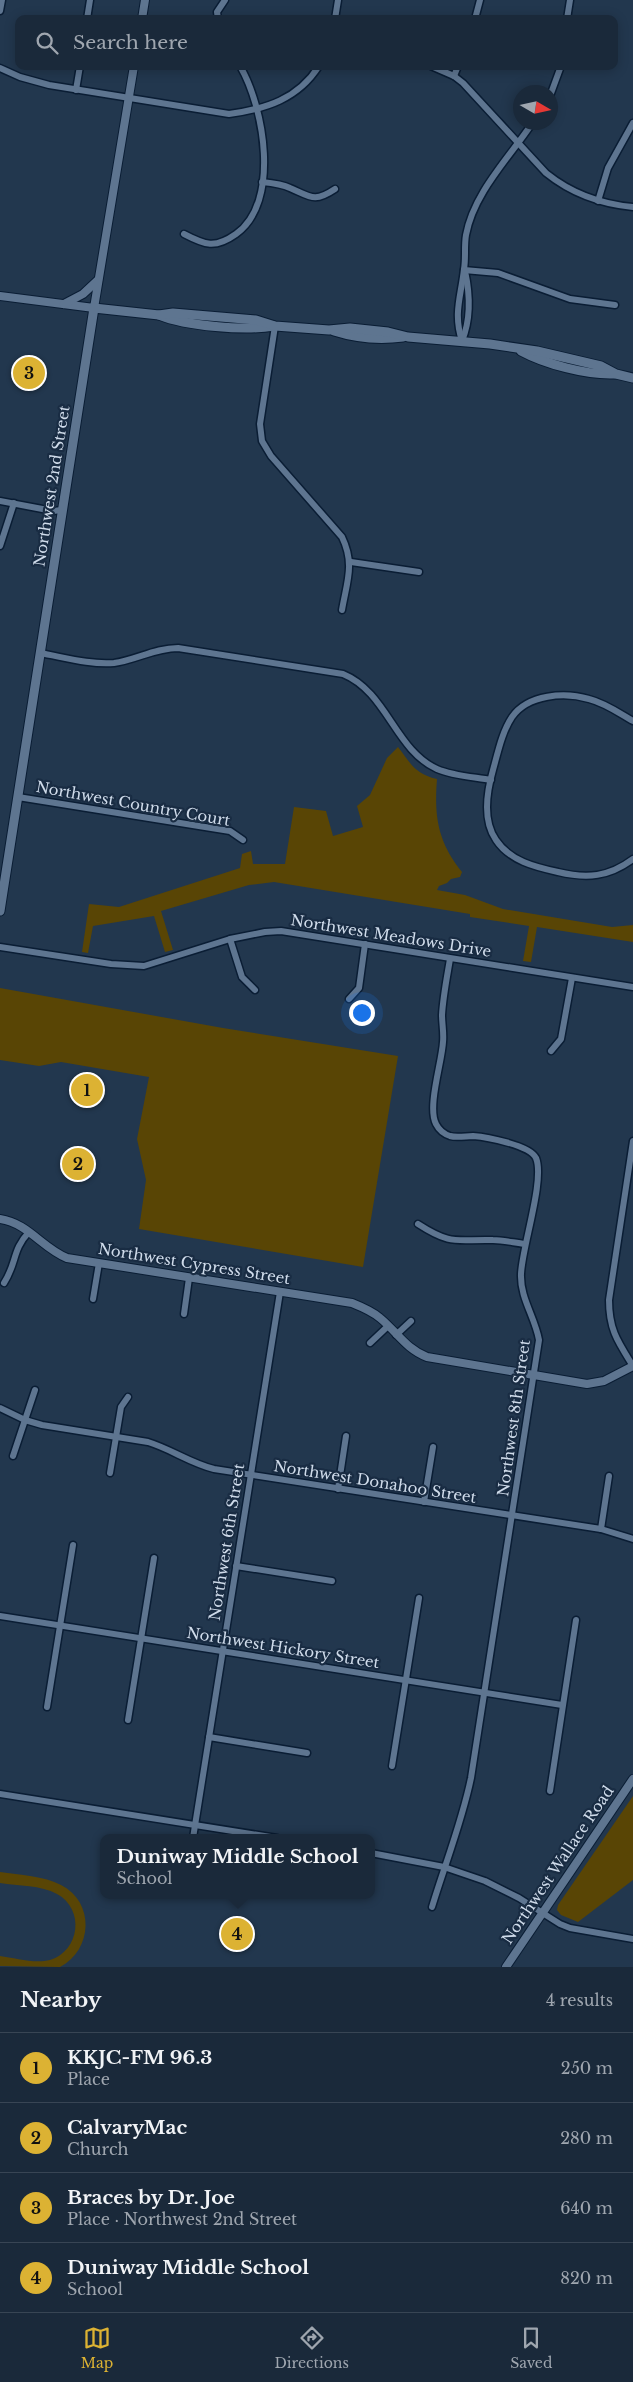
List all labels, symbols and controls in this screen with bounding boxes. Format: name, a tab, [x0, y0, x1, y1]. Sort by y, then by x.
search box	[15, 15, 618, 70]
icon: search	[33, 29, 61, 57]
text: Search here	[73, 31, 188, 54]
north arrow	[513, 85, 558, 130]
pin: 3	[13, 354, 45, 392]
street label: Northwest 2nd Street	[29, 404, 74, 568]
street label: Northwest Country Court	[35, 777, 232, 830]
street label: Northwest Meadows Drive	[289, 910, 493, 961]
your location	[349, 1000, 375, 1026]
pin: 1	[71, 1071, 103, 1109]
pin: 2	[62, 1145, 94, 1183]
street label: Northwest Cypress Street	[97, 1239, 292, 1288]
street label: Northwest 8th Street	[493, 1338, 534, 1498]
street label: Northwest Donahoo Street	[272, 1456, 478, 1507]
street label: Northwest 6th Street	[205, 1462, 248, 1622]
street label: Northwest Hickory Street	[185, 1623, 381, 1672]
street label: Northwest Wallace Road	[498, 1782, 618, 1947]
popup	[100, 1834, 375, 1899]
text: Duniway Middle School	[117, 1845, 358, 1868]
text: School	[117, 1868, 173, 1888]
pin: 4	[221, 1915, 253, 1953]
text: Nearby	[20, 1987, 101, 2013]
text: 4 results	[546, 1990, 613, 2010]
text: KKJC-FM 96.3	[67, 2046, 212, 2069]
text: 1	[33, 2058, 39, 2078]
text: 250 m	[561, 2058, 613, 2078]
text: Place	[67, 2069, 110, 2089]
text: CalvaryMac	[67, 2116, 187, 2139]
text: 2	[31, 2128, 41, 2148]
text: 280 m	[560, 2128, 613, 2148]
text: Church	[67, 2139, 129, 2159]
text: Braces by Dr. Joe	[67, 2186, 235, 2209]
text: 3	[31, 2198, 41, 2218]
text: 640 m	[560, 2198, 613, 2218]
text: Place · Northwest 2nd Street	[67, 2209, 297, 2229]
text: Duniway Middle School	[67, 2256, 309, 2279]
text: 4	[31, 2268, 41, 2288]
text: 820 m	[560, 2268, 613, 2288]
text: School	[67, 2279, 123, 2299]
tab: Map	[81, 2324, 113, 2372]
tab: Directions	[274, 2324, 349, 2372]
tab: Saved	[510, 2324, 552, 2372]

